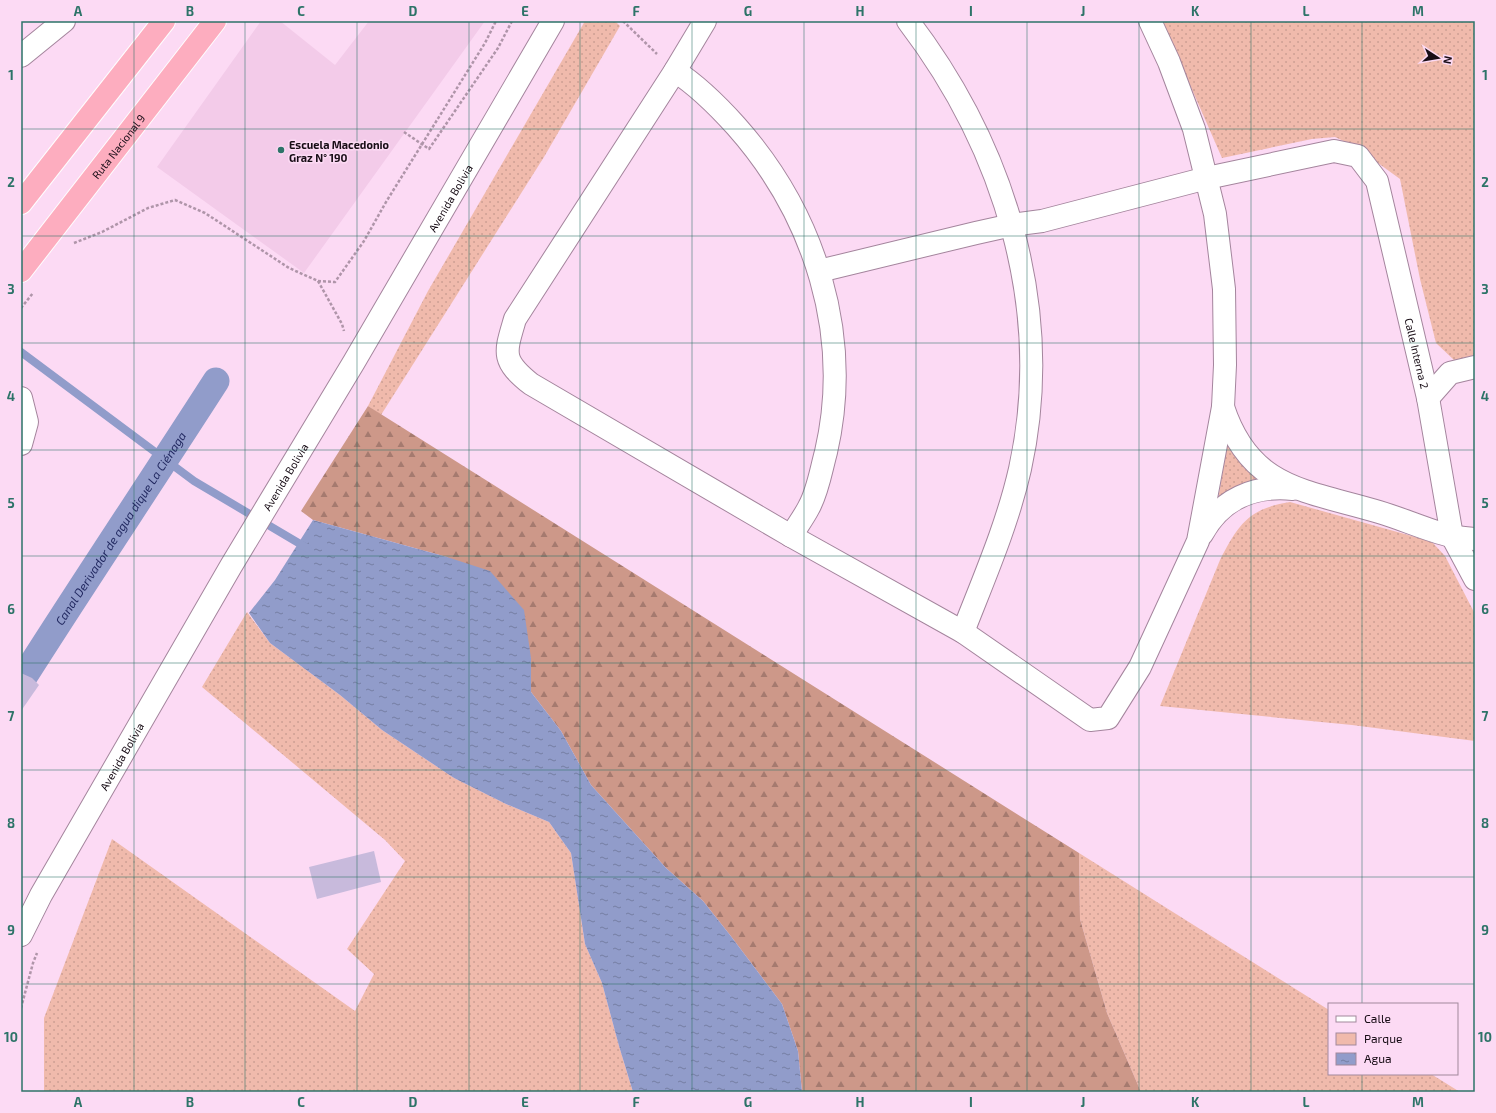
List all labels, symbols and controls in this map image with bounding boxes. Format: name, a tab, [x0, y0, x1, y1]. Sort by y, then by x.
text: A	[74, 3, 83, 19]
text: B	[186, 3, 194, 19]
text: C	[297, 3, 305, 19]
text: D	[409, 3, 418, 19]
text: E	[521, 3, 529, 19]
text: F	[632, 3, 640, 19]
text: G	[744, 3, 752, 19]
text: H	[856, 3, 865, 19]
text: I	[969, 3, 973, 19]
text: J	[1081, 3, 1085, 19]
text: K	[1191, 3, 1200, 19]
text: L	[1303, 3, 1310, 19]
text: M	[1412, 3, 1424, 19]
north arrow	[1418, 38, 1458, 78]
text: N	[1441, 55, 1455, 65]
text: 1	[8, 67, 14, 83]
text: 1	[1482, 67, 1488, 83]
street label: Ruta Nacional 9	[89, 111, 147, 181]
place label: Escuela Macedonio Graz N° 190	[289, 138, 390, 164]
marker: Escuela Macedonio Graz N° 190	[276, 145, 286, 155]
street label: Avenida Bolivia	[425, 162, 475, 234]
text: 2	[7, 174, 15, 190]
text: 2	[1481, 174, 1489, 190]
text: 3	[7, 281, 15, 297]
text: 3	[1481, 281, 1489, 297]
street label: Calle Interna 2	[1403, 317, 1432, 390]
text: 4	[7, 388, 15, 404]
text: 4	[1481, 388, 1489, 404]
water label: Canal Derivador de agua dique La Ciénaga	[52, 429, 188, 627]
street label: Avenida Bolivia	[260, 441, 310, 513]
text: 5	[7, 495, 15, 511]
text: 5	[1481, 495, 1489, 511]
text: 6	[7, 601, 15, 617]
text: 6	[1481, 601, 1489, 617]
text: 7	[8, 708, 15, 724]
text: 7	[1482, 708, 1489, 724]
street label: Avenida Bolivia	[97, 720, 146, 792]
text: 8	[7, 815, 15, 831]
text: 8	[1481, 815, 1489, 831]
text: 9	[7, 922, 15, 938]
text: 9	[1481, 922, 1489, 938]
legend	[1328, 1003, 1458, 1075]
text: Calle	[1364, 1011, 1391, 1025]
text: 10	[4, 1029, 18, 1045]
text: 10	[1478, 1029, 1492, 1045]
text: Parque	[1364, 1031, 1402, 1045]
text: Agua	[1364, 1051, 1392, 1065]
text: A	[74, 1094, 83, 1110]
text: B	[186, 1094, 194, 1110]
text: C	[297, 1094, 305, 1110]
text: D	[409, 1094, 418, 1110]
text: E	[521, 1094, 529, 1110]
text: F	[632, 1094, 640, 1110]
text: G	[744, 1094, 752, 1110]
text: H	[856, 1094, 865, 1110]
text: I	[969, 1094, 973, 1110]
text: J	[1081, 1094, 1085, 1110]
text: K	[1191, 1094, 1200, 1110]
text: L	[1303, 1094, 1310, 1110]
text: M	[1412, 1094, 1424, 1110]

